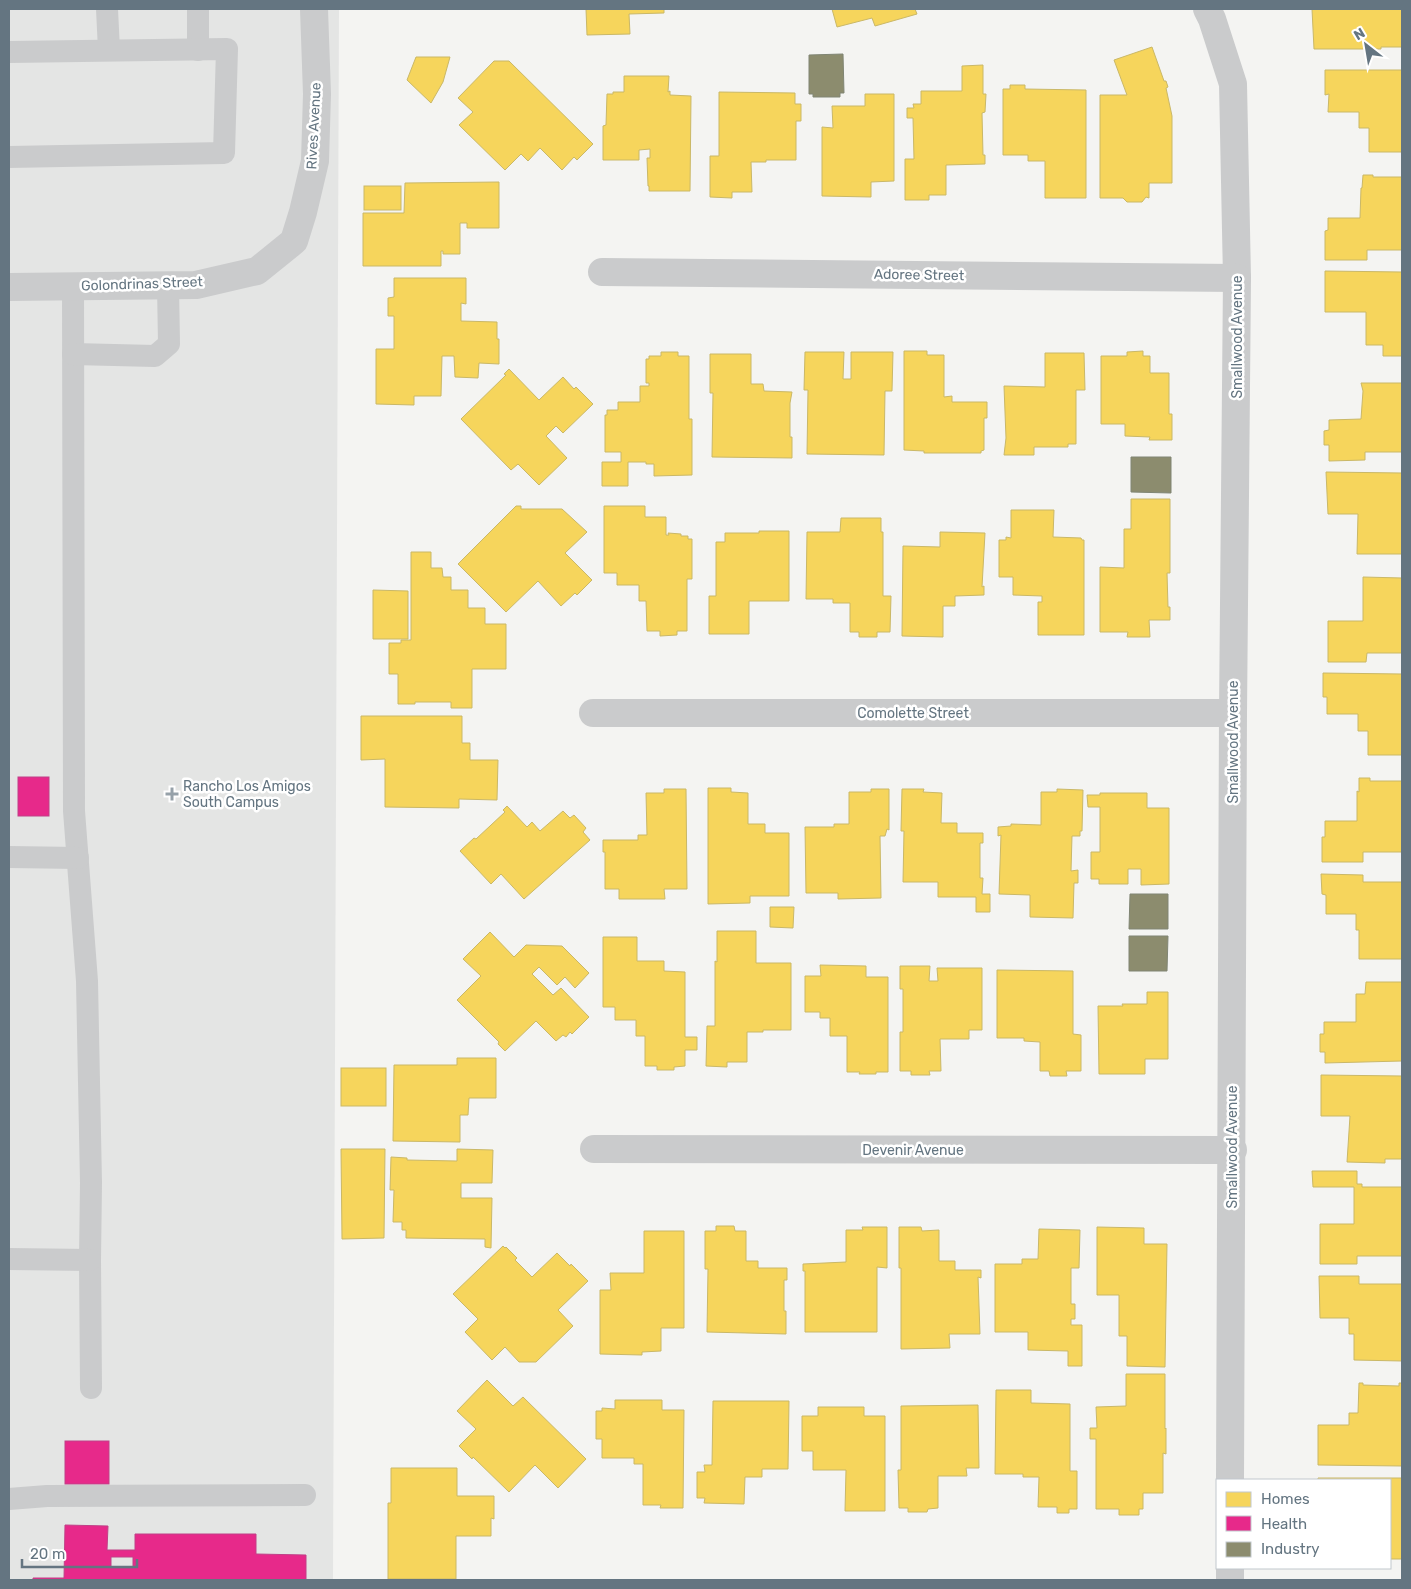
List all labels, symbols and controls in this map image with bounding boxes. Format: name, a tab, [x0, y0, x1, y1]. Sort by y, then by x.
north arrow	[1341, 20, 1391, 70]
text: N	[1351, 24, 1368, 44]
street label: Rives Avenue	[303, 82, 325, 170]
street label: Adoree Street	[874, 266, 965, 284]
street label: Golondrinas Street	[81, 273, 204, 295]
street label: Smallwood Avenue	[1229, 275, 1246, 399]
street label: Smallwood Avenue	[1225, 680, 1242, 804]
street label: Comolette Street	[857, 705, 969, 722]
place label: Rancho Los Amigos South Campus	[183, 778, 311, 811]
marker: Rancho Los Amigos South Campus	[165, 787, 179, 801]
street label: Smallwood Avenue	[1224, 1085, 1241, 1209]
street label: Devenir Avenue	[862, 1142, 964, 1159]
legend	[1216, 1479, 1391, 1569]
text: Homes	[1261, 1490, 1310, 1508]
text: Health	[1261, 1515, 1307, 1533]
scale bar	[22, 1536, 138, 1568]
text: Industry	[1261, 1540, 1320, 1558]
text: 20 m	[30, 1545, 65, 1563]

